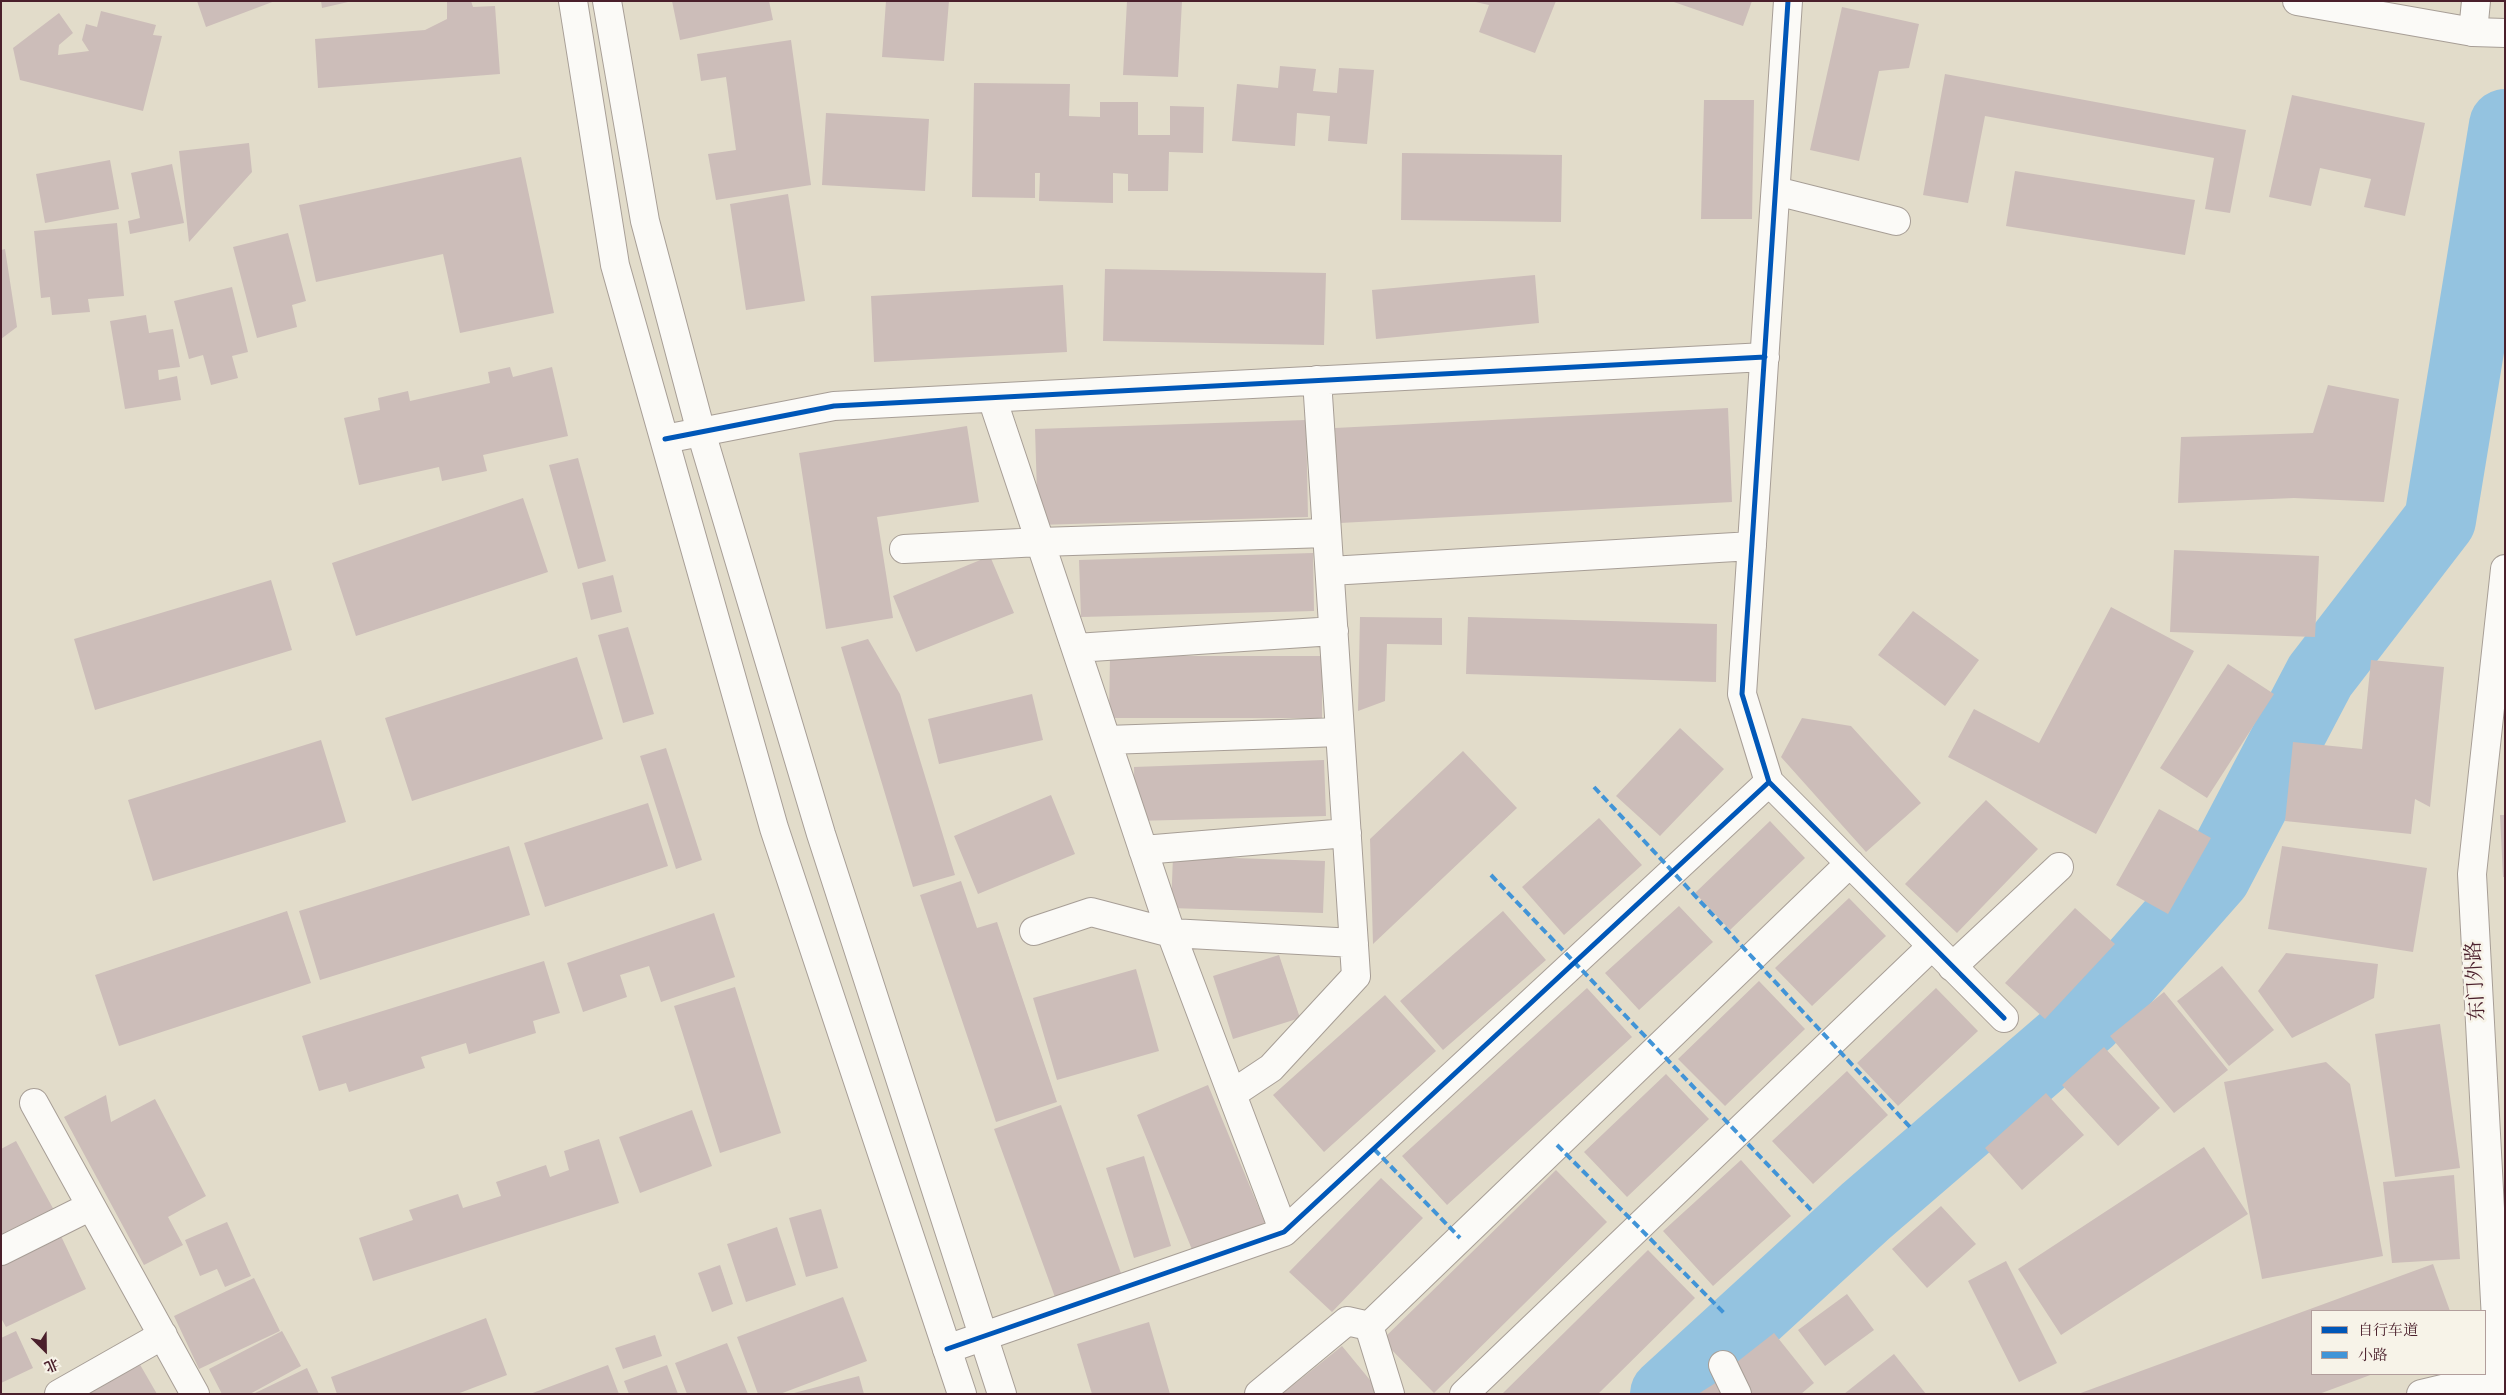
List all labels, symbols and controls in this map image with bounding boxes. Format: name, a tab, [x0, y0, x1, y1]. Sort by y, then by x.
street label: 东门外路	[2464, 940, 2492, 1022]
legend	[2311, 1310, 2486, 1375]
text: 自行车道	[2358, 1321, 2418, 1342]
north arrow	[20, 1325, 70, 1375]
text: 小路	[2358, 1346, 2388, 1367]
text: 北	[41, 1352, 61, 1376]

